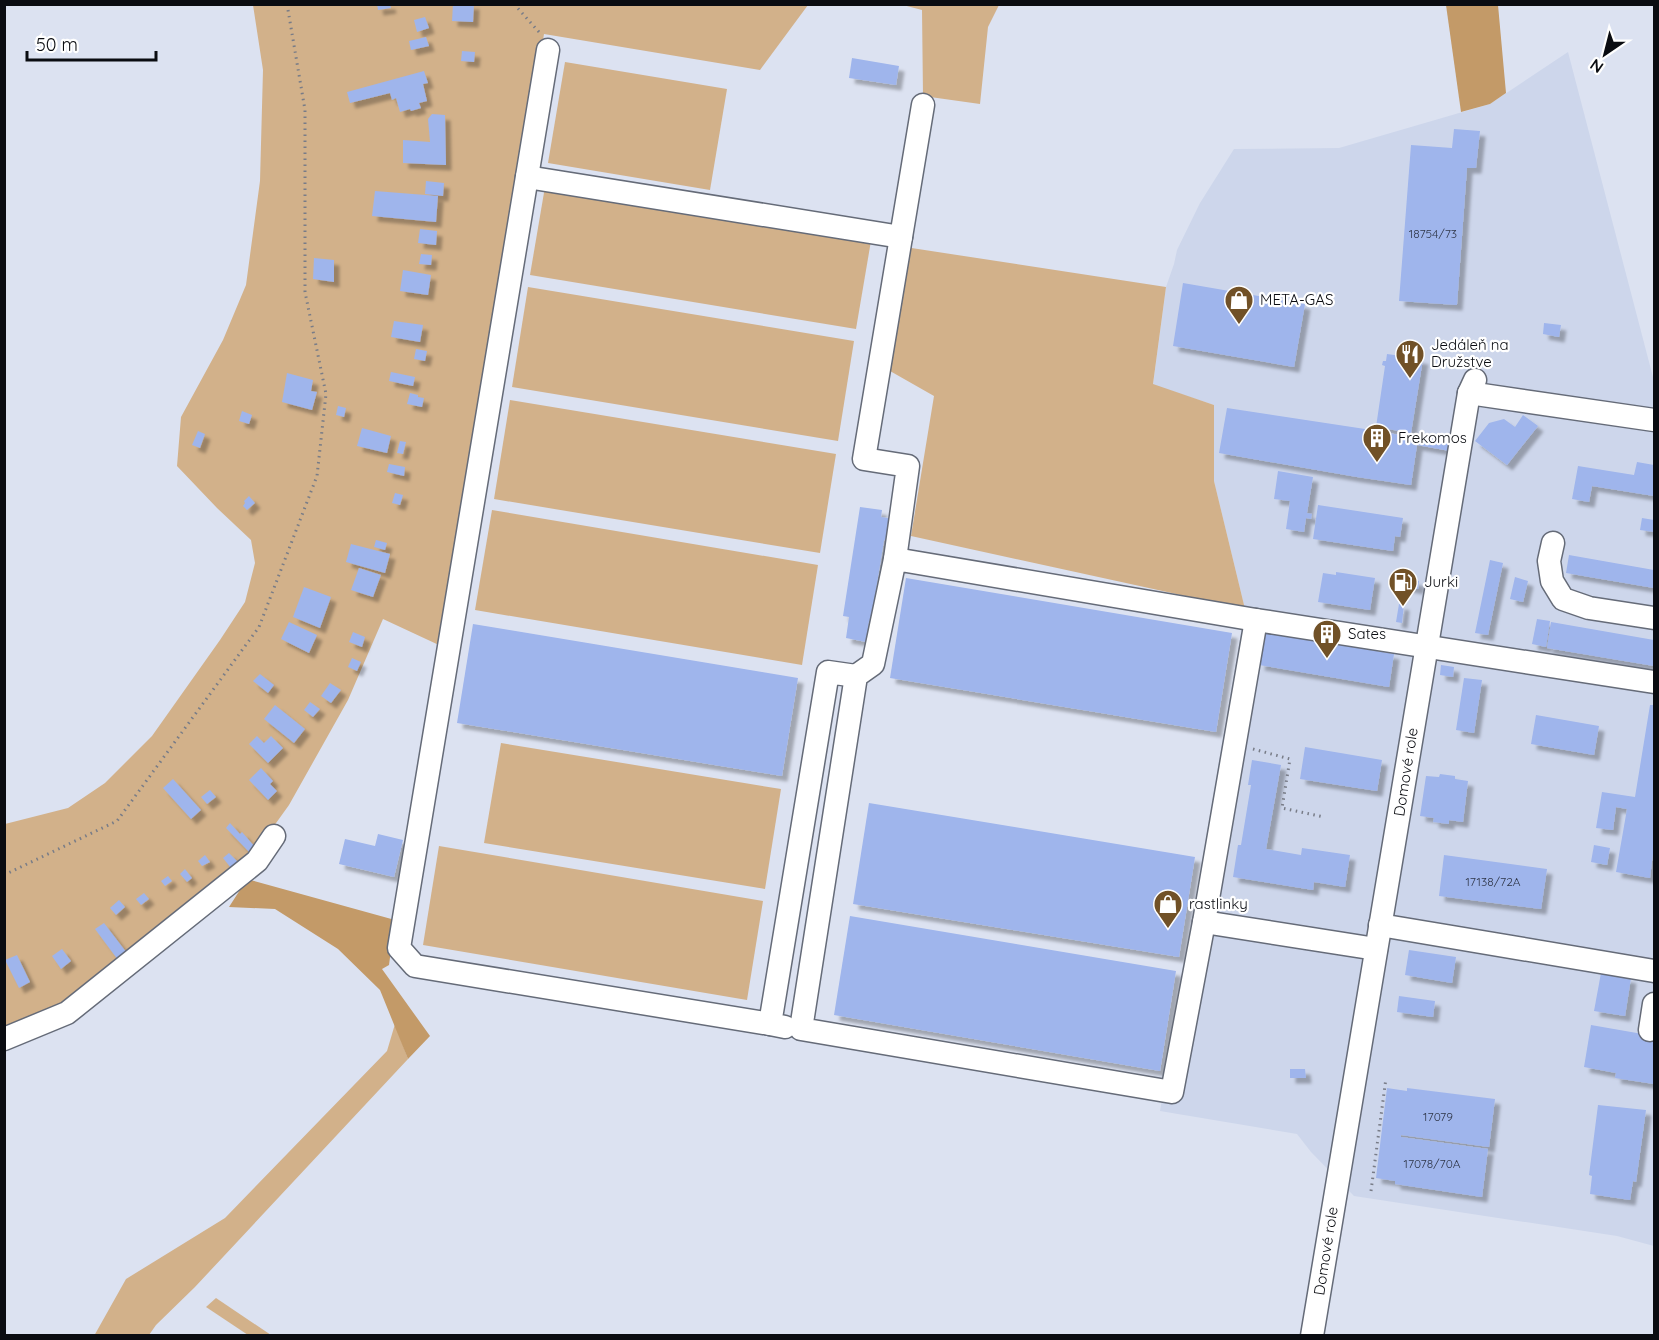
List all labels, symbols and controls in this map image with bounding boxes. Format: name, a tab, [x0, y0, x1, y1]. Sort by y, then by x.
scale bar	[27, 24, 156, 62]
north arrow	[1575, 24, 1635, 84]
text: 50 m	[36, 33, 78, 56]
text: N	[1586, 55, 1607, 78]
house number: 18754/73	[1409, 226, 1457, 241]
shop icon: META-GAS	[1223, 284, 1255, 326]
place label: META-GAS	[1260, 290, 1333, 309]
place label: Jedáleň na Družstve	[1431, 335, 1509, 371]
restaurant icon: Jedáleň na Družstve	[1394, 338, 1426, 380]
building icon: Frekomos	[1361, 422, 1393, 464]
place label: Frekomos	[1398, 428, 1467, 447]
fuel station icon: Jurki	[1387, 566, 1419, 608]
place label: Jurki	[1424, 572, 1458, 591]
building icon: Sates	[1311, 618, 1343, 660]
place label: Sates	[1348, 624, 1386, 643]
street label: Domové role	[1389, 726, 1422, 818]
house number: 17138/72A	[1465, 874, 1521, 889]
shop icon: rastlinky	[1152, 888, 1184, 930]
place label: rastlinky	[1189, 894, 1248, 913]
house number: 17079	[1423, 1109, 1453, 1124]
house number: 17078/70A	[1404, 1156, 1461, 1171]
street label: Domové role	[1309, 1205, 1342, 1297]

